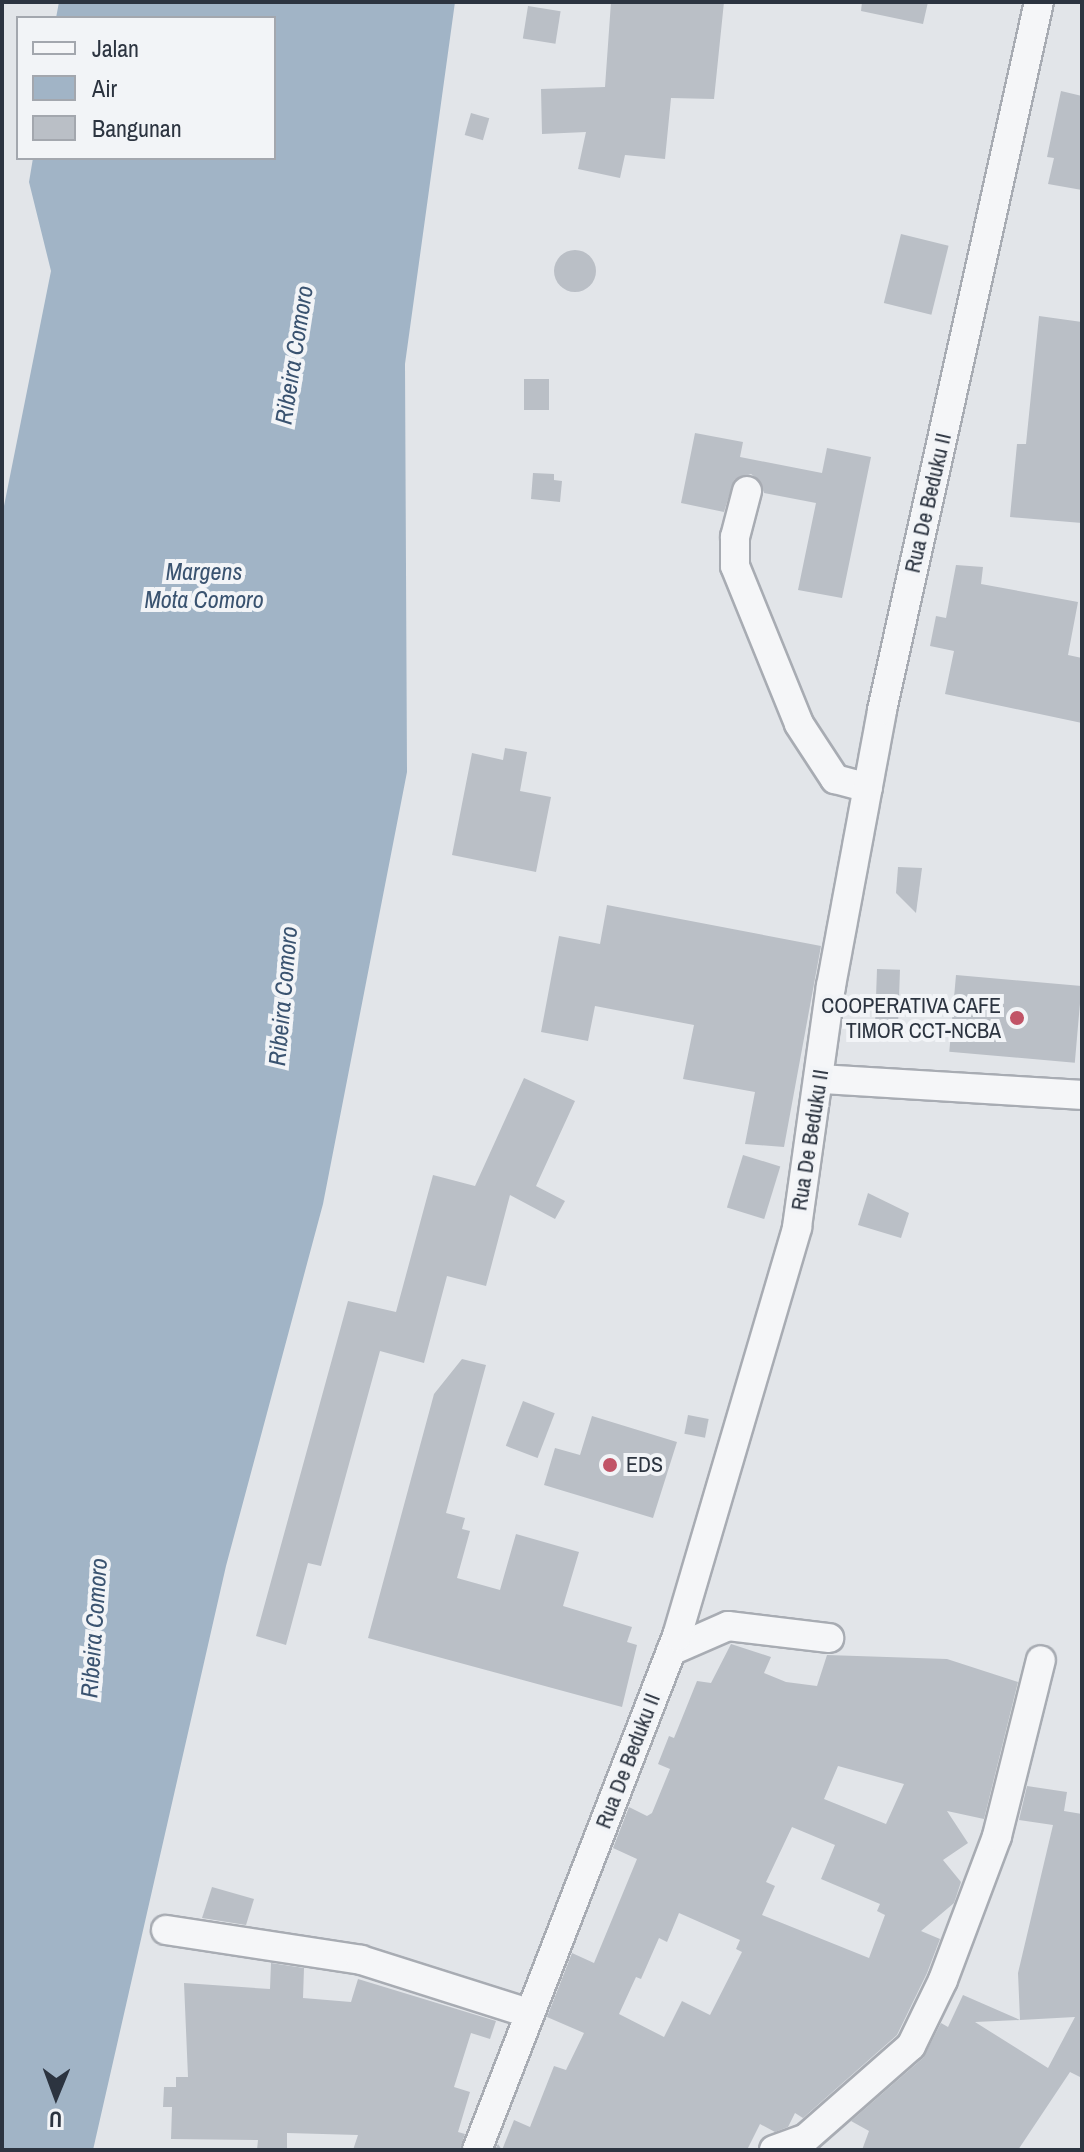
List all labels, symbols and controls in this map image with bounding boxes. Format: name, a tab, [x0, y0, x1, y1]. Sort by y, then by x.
legend	[16, 16, 276, 160]
text: Jalan	[92, 32, 139, 64]
text: Air	[92, 72, 117, 104]
text: Bangunan	[92, 112, 182, 144]
water label: Ribeira Comoro	[269, 284, 319, 426]
street label: Rua De Beduku II	[899, 431, 957, 575]
water label: Margens Mota Comoro	[144, 558, 264, 614]
water label: Ribeira Comoro	[263, 925, 303, 1067]
place label: COOPERATIVA CAFE TIMOR CCT-NCBA	[820, 992, 1001, 1044]
marker: COOPERATIVA CAFE TIMOR CCT-NCBA	[1008, 1009, 1026, 1027]
street label: Rua De Beduku II	[786, 1068, 834, 1212]
place label: EDS	[626, 1452, 663, 1478]
marker: EDS	[601, 1456, 619, 1474]
water label: Ribeira Comoro	[75, 1557, 113, 1699]
street label: Rua De Beduku II	[590, 1690, 666, 1832]
north arrow	[16, 2056, 96, 2136]
text: U	[49, 2105, 62, 2135]

